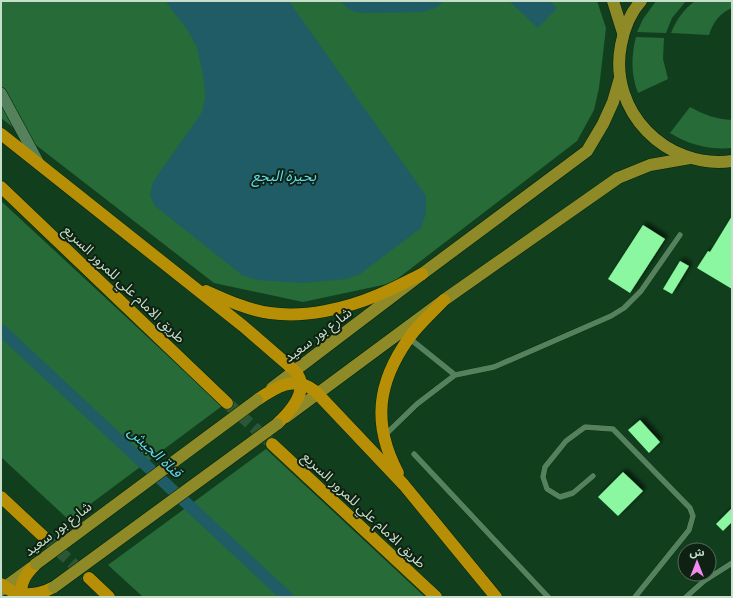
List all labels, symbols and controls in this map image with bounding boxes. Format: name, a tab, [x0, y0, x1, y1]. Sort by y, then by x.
water label: بحيرة البجع	[251, 167, 317, 187]
street label: طريق الامام علي للمرور السريع	[58, 221, 189, 348]
street label: شارع بور سعيد	[281, 304, 356, 368]
water label: قناة الجيش	[124, 422, 187, 483]
street label: طريق الامام علي للمرور السريع	[297, 448, 429, 573]
street label: شارع بور سعيد	[21, 498, 96, 562]
north arrow	[677, 542, 717, 582]
text: ش	[689, 546, 705, 559]

